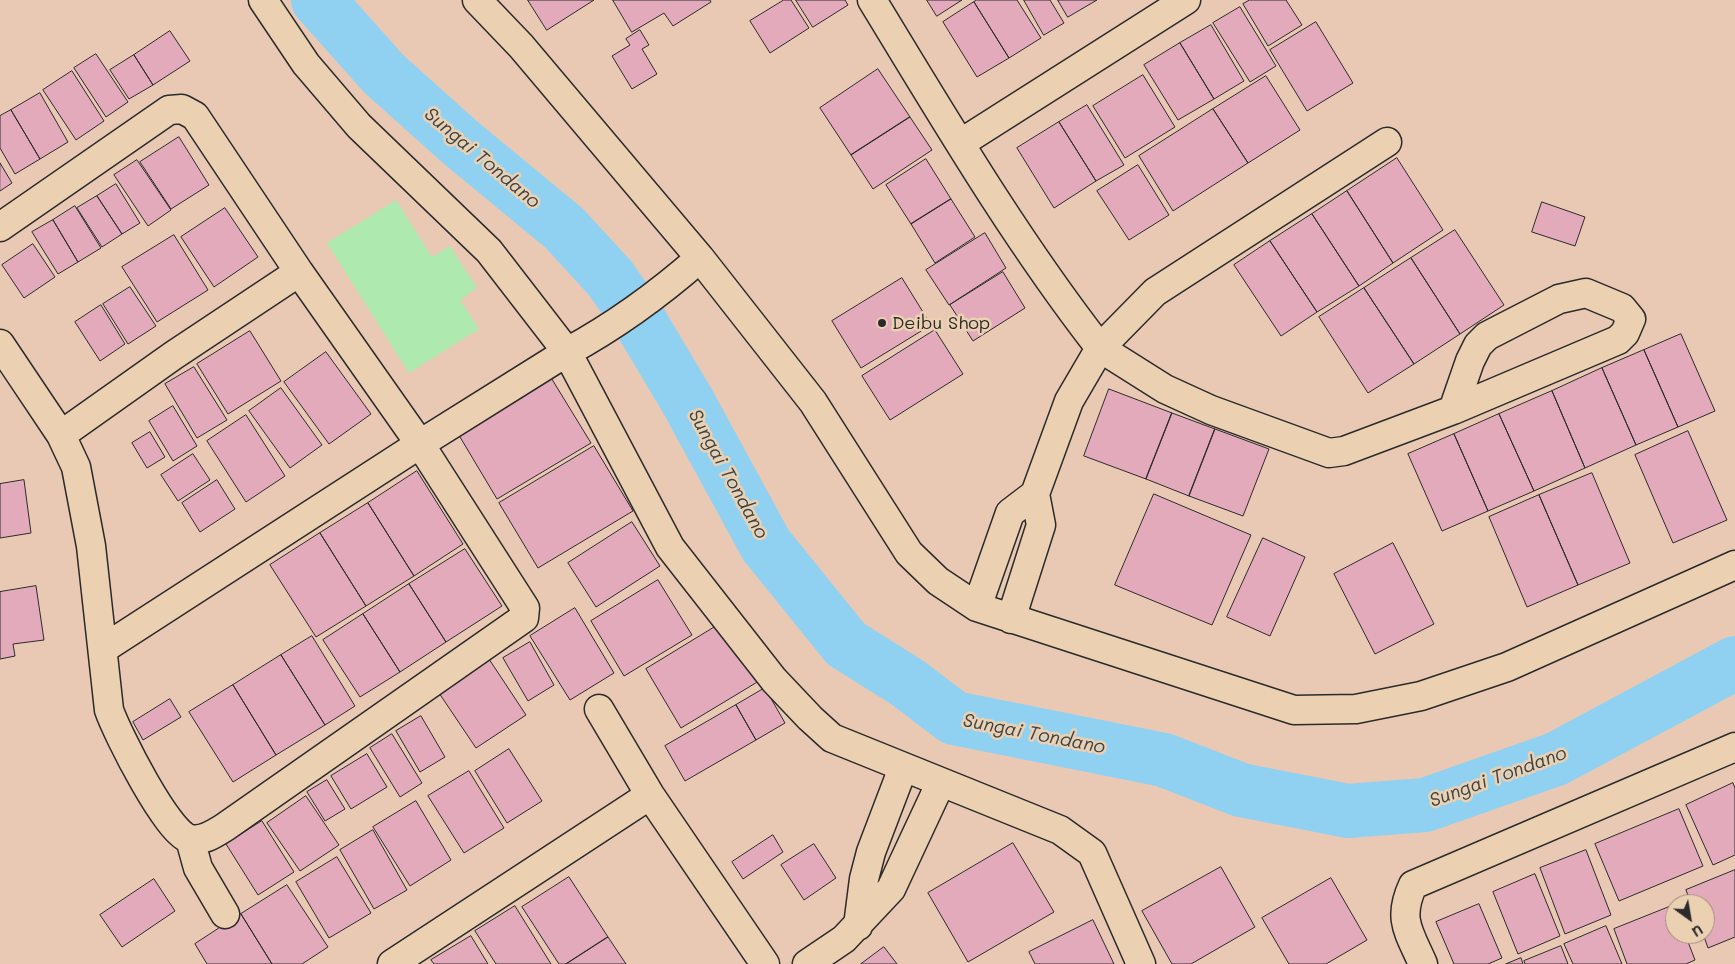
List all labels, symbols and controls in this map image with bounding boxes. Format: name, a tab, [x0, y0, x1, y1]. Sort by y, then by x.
water label: Sungai Tondano	[419, 103, 545, 213]
place label: Deibu Shop	[892, 312, 990, 334]
marker: Deibu Shop	[876, 317, 888, 329]
water label: Sungai Tondano	[683, 405, 773, 543]
water label: Sungai Tondano	[961, 709, 1107, 759]
water label: Sungai Tondano	[1426, 742, 1570, 812]
north arrow	[1665, 894, 1715, 944]
text: U	[1688, 921, 1707, 942]

